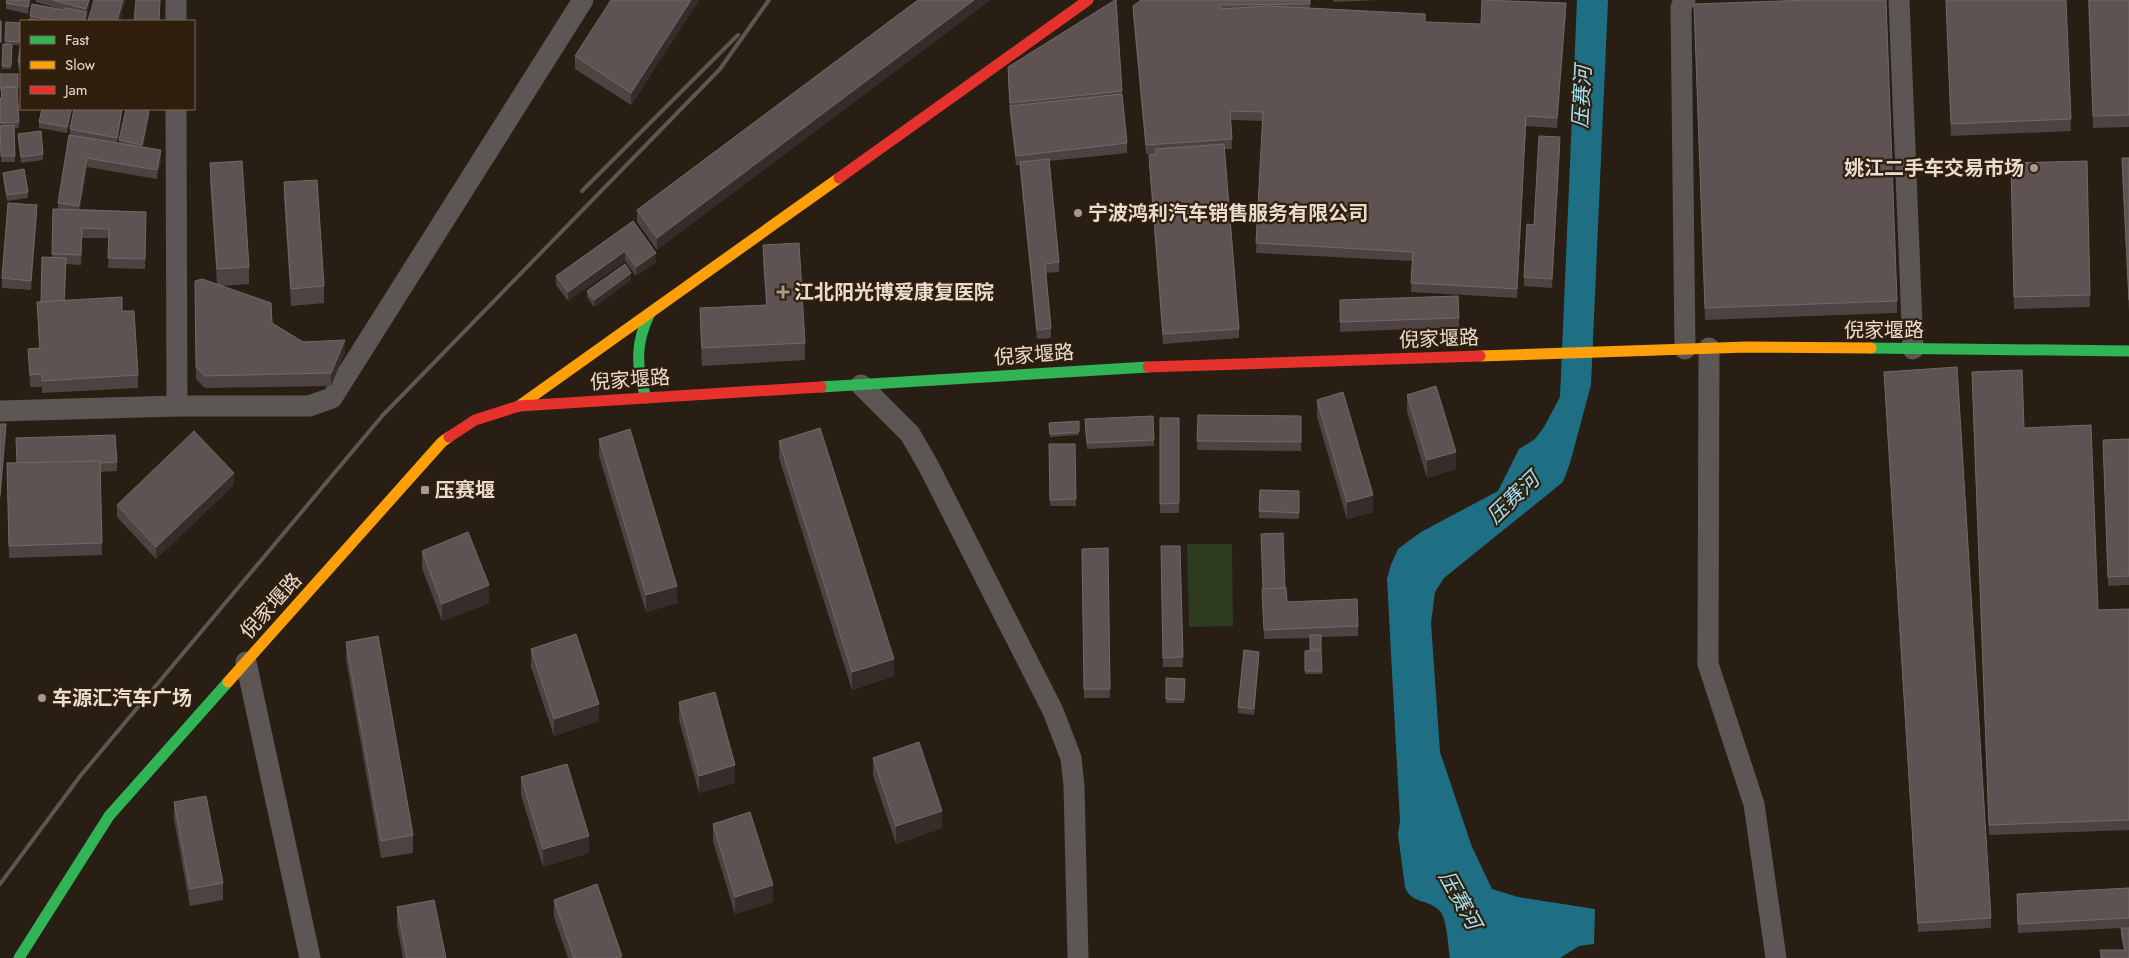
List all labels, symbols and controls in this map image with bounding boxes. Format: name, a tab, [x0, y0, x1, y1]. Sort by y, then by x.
legend	[20, 20, 195, 110]
text: Fast	[65, 29, 89, 51]
text: Slow	[65, 54, 96, 76]
water label: 压赛河	[1565, 61, 1599, 129]
text: Jam	[63, 79, 88, 101]
place label: 姚江二手车交易市场	[1844, 154, 2024, 183]
marker: 姚江二手车交易市场	[2028, 162, 2040, 174]
place label: 宁波鸿利汽车销售服务有限公司	[1088, 199, 1368, 228]
marker: 宁波鸿利汽车销售服务有限公司	[1072, 207, 1084, 219]
place label: 江北阳光博爱康复医院	[794, 278, 994, 307]
marker: 江北阳光博爱康复医院	[776, 285, 790, 299]
street label: 倪家堰路	[1844, 316, 1924, 345]
street label: 倪家堰路	[1399, 323, 1479, 355]
street label: 倪家堰路	[993, 338, 1075, 372]
street label: 倪家堰路	[589, 363, 671, 397]
water label: 压赛河	[1480, 463, 1549, 531]
place label: 压赛堰	[435, 476, 495, 505]
marker: 压赛堰	[419, 484, 431, 496]
street label: 倪家堰路	[233, 567, 309, 645]
place label: 车源汇汽车广场	[52, 684, 192, 713]
marker: 车源汇汽车广场	[36, 692, 48, 704]
water label: 压赛河	[1432, 865, 1490, 938]

